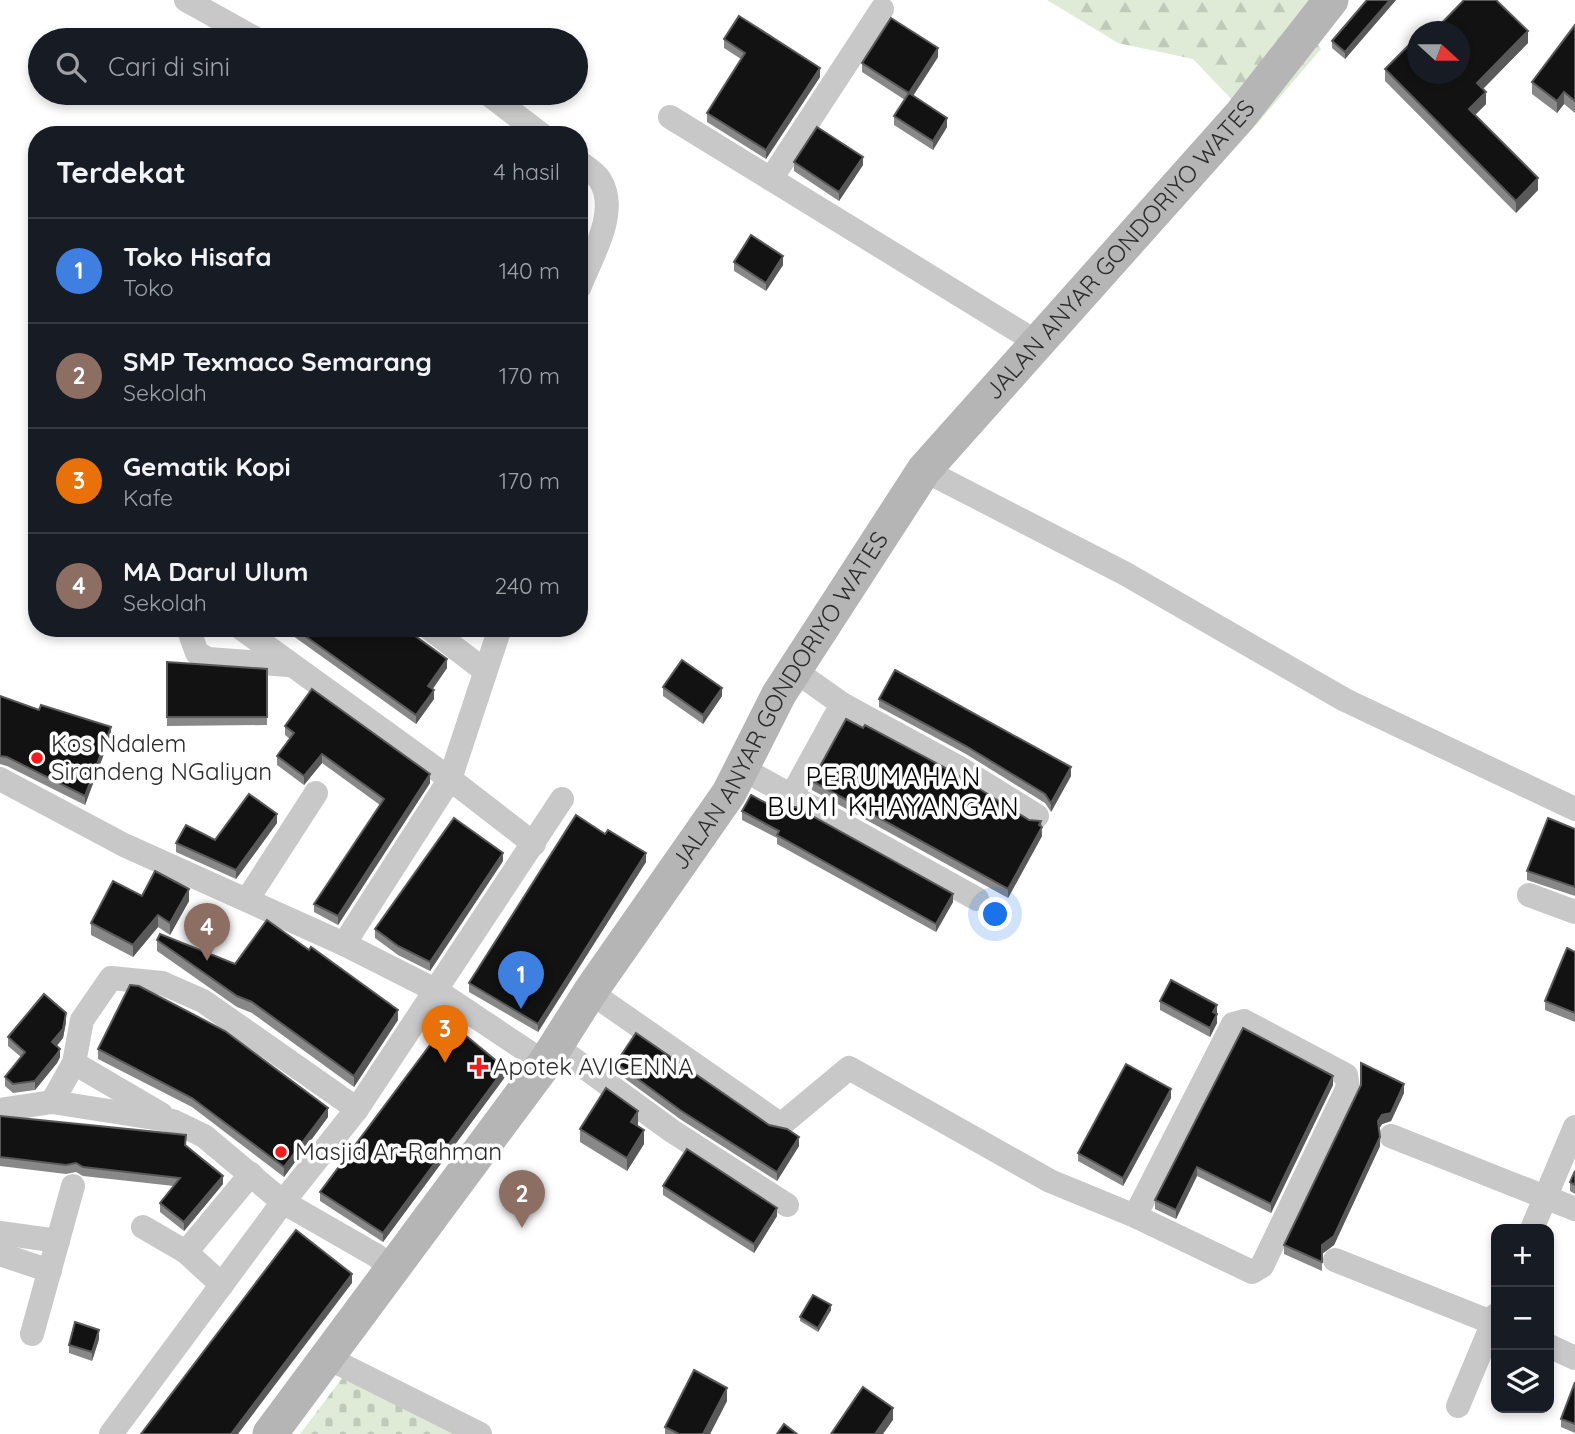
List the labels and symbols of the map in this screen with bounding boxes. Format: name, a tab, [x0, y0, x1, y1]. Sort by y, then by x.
north arrow	[1407, 21, 1470, 84]
street label: JALAN ANYAR GONDORIYO WATES	[978, 94, 1261, 406]
street label: JALAN ANYAR GONDORIYO WATES	[664, 526, 894, 875]
place label: Kos Ndalem Sirandeng NGaliyan	[51, 728, 272, 786]
marker: Kos Ndalem Sirandeng NGaliyan	[29, 750, 45, 766]
district label: PERUMAHAN BUMI KHAYANGAN	[767, 760, 1021, 823]
your location	[978, 897, 1012, 931]
pin: 4	[184, 903, 230, 961]
pin: 1	[498, 951, 544, 1009]
pin: 3	[422, 1005, 468, 1063]
place label: Apotek AVICENNA	[493, 1051, 694, 1081]
marker: Apotek AVICENNA	[471, 1059, 487, 1075]
place label: Masjid Ar-Rahman	[295, 1136, 502, 1166]
marker: Masjid Ar-Rahman	[273, 1144, 289, 1160]
pin: 2	[499, 1170, 545, 1228]

